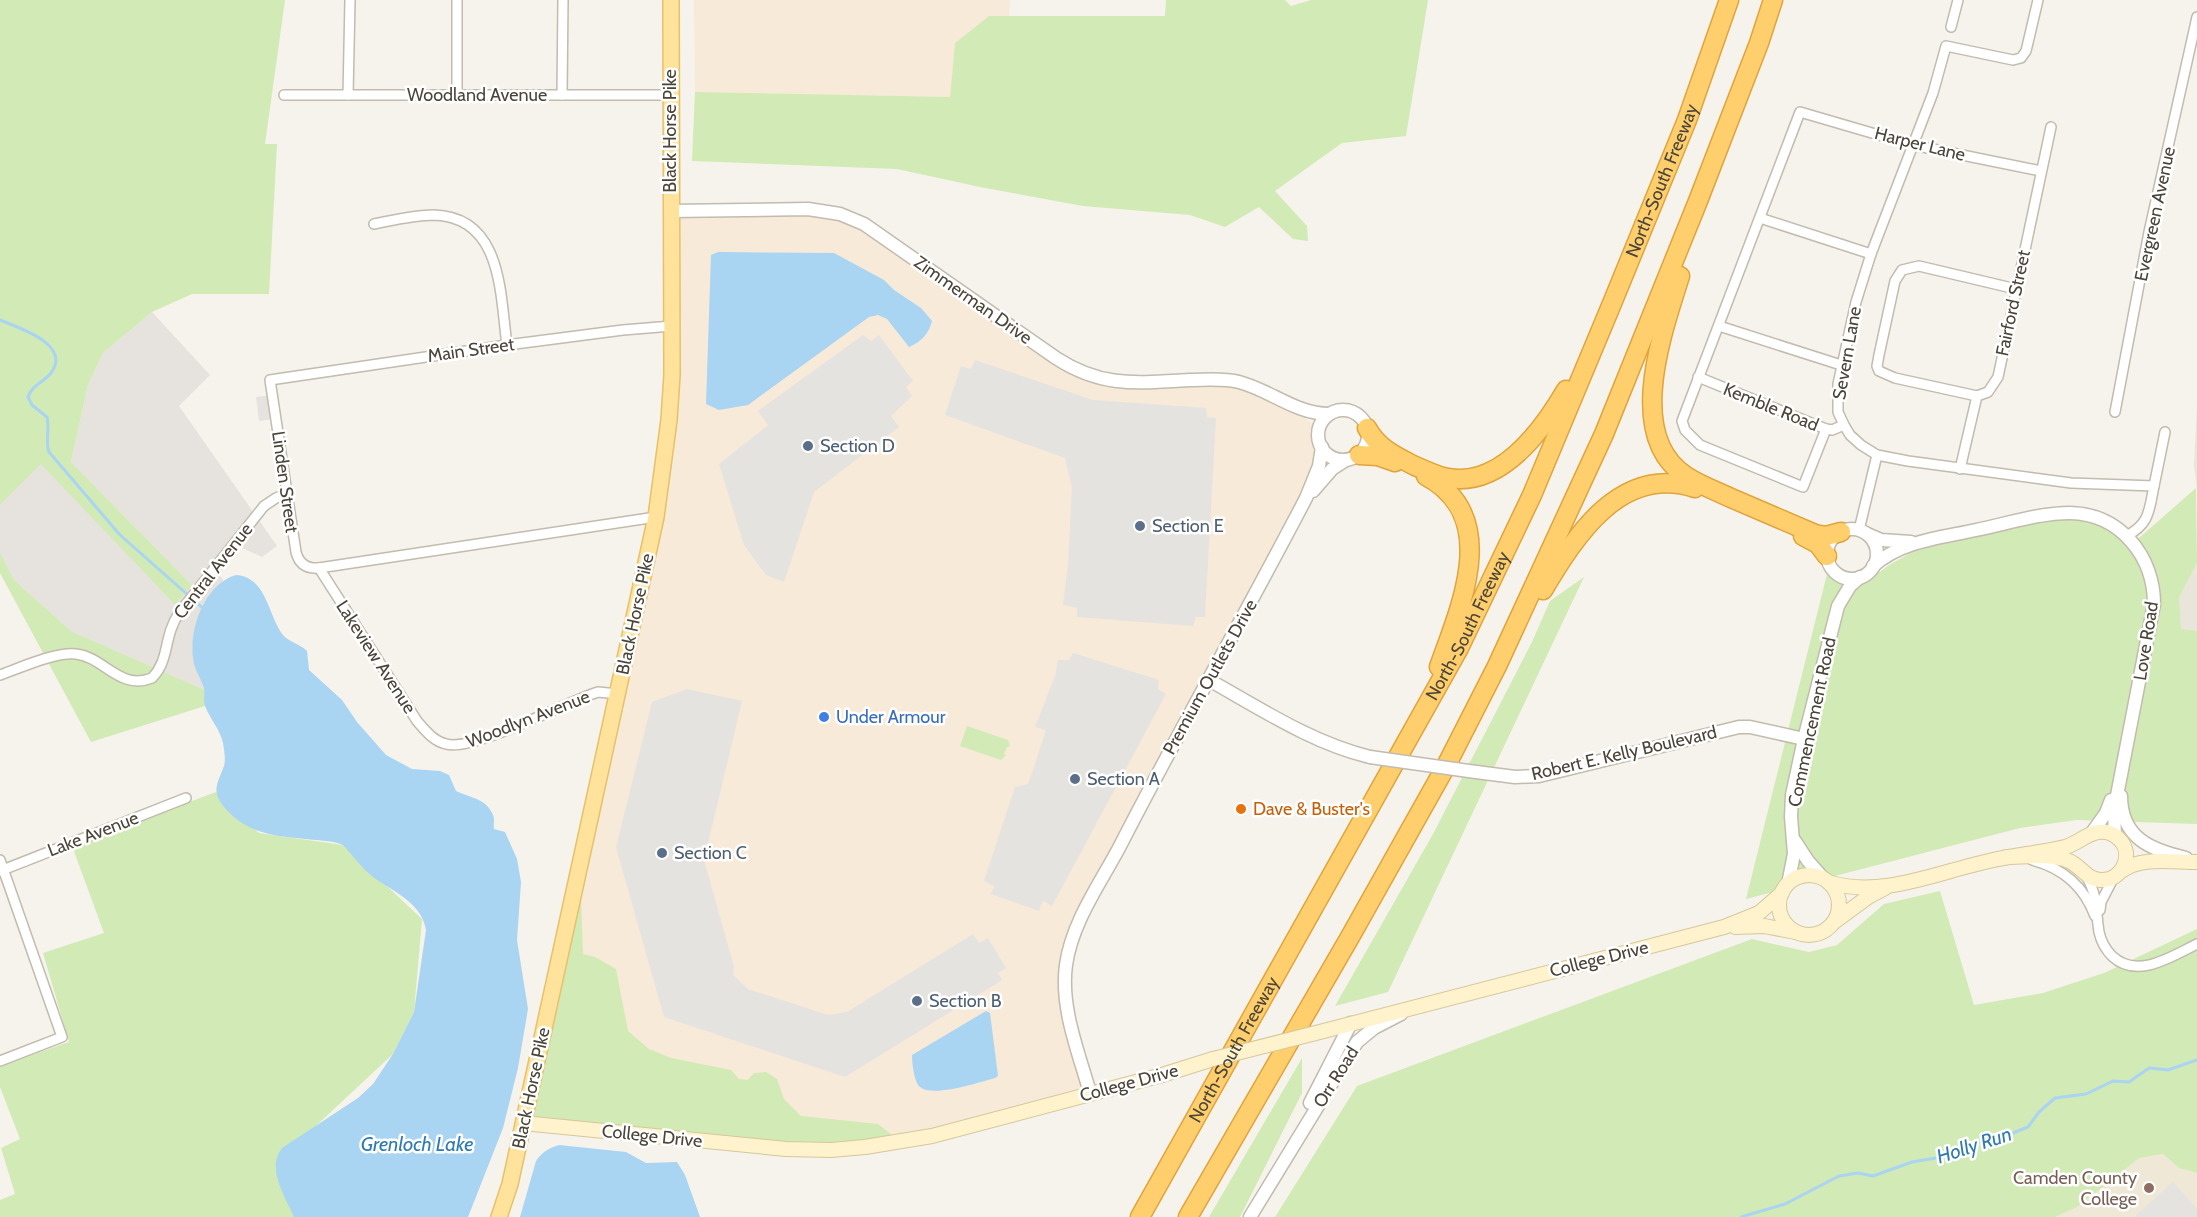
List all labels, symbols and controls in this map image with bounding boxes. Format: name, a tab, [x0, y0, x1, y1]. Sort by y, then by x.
street label: Black Horse Pike	[659, 69, 681, 193]
street label: Woodland Avenue	[407, 84, 547, 106]
street label: North-South Freeway	[1621, 101, 1703, 261]
street label: Harper Lane	[1872, 122, 1968, 166]
street label: Evergreen Avenue	[2130, 145, 2180, 283]
street label: Fairford Street	[1991, 248, 2035, 358]
street label: Zimmerman Drive	[910, 251, 1036, 349]
street label: Severn Lane	[1828, 305, 1866, 401]
street label: Main Street	[426, 333, 516, 367]
street label: Kemble Road	[1720, 378, 1822, 436]
street label: Linden Street	[267, 430, 303, 534]
place label: Section D	[820, 435, 895, 457]
marker: Section D	[801, 439, 815, 453]
place label: Section E	[1152, 515, 1224, 537]
street label: Central Avenue	[169, 519, 257, 623]
marker: Section E	[1133, 519, 1147, 533]
street label: North-South Freeway	[1421, 548, 1514, 704]
street label: Black Horse Pike	[611, 551, 659, 677]
street label: Premium Outlets Drive	[1158, 595, 1262, 759]
street label: Lakeview Avenue	[331, 596, 421, 718]
street label: Love Road	[2129, 600, 2163, 682]
street label: Commencement Road	[1783, 635, 1841, 809]
street label: Woodlyn Avenue	[463, 685, 593, 753]
place label: Under Armour	[836, 706, 946, 728]
marker: Under Armour	[817, 710, 831, 724]
street label: Robert E. Kelly Boulevard	[1529, 721, 1719, 785]
place label: Section A	[1087, 768, 1160, 790]
marker: Section A	[1068, 772, 1082, 786]
place label: Dave & Buster's	[1253, 798, 1370, 820]
marker: Dave & Buster's	[1234, 802, 1248, 816]
street label: Lake Avenue	[44, 807, 142, 861]
place label: Section C	[674, 842, 747, 864]
marker: Section C	[655, 846, 669, 860]
street label: College Drive	[1547, 936, 1651, 982]
street label: North-South Freeway	[1184, 973, 1284, 1126]
place label: Section B	[929, 990, 1002, 1012]
marker: Section B	[910, 994, 924, 1008]
street label: Black Horse Pike	[507, 1025, 555, 1151]
street label: Orr Road	[1309, 1042, 1363, 1112]
street label: College Drive	[1077, 1059, 1181, 1107]
street label: College Drive	[601, 1120, 703, 1152]
water label: Holly Run	[1933, 1122, 2015, 1168]
water label: Grenloch Lake	[361, 1132, 473, 1156]
place label: Camden County College	[2013, 1167, 2137, 1210]
marker: Camden County College	[2142, 1181, 2156, 1195]

